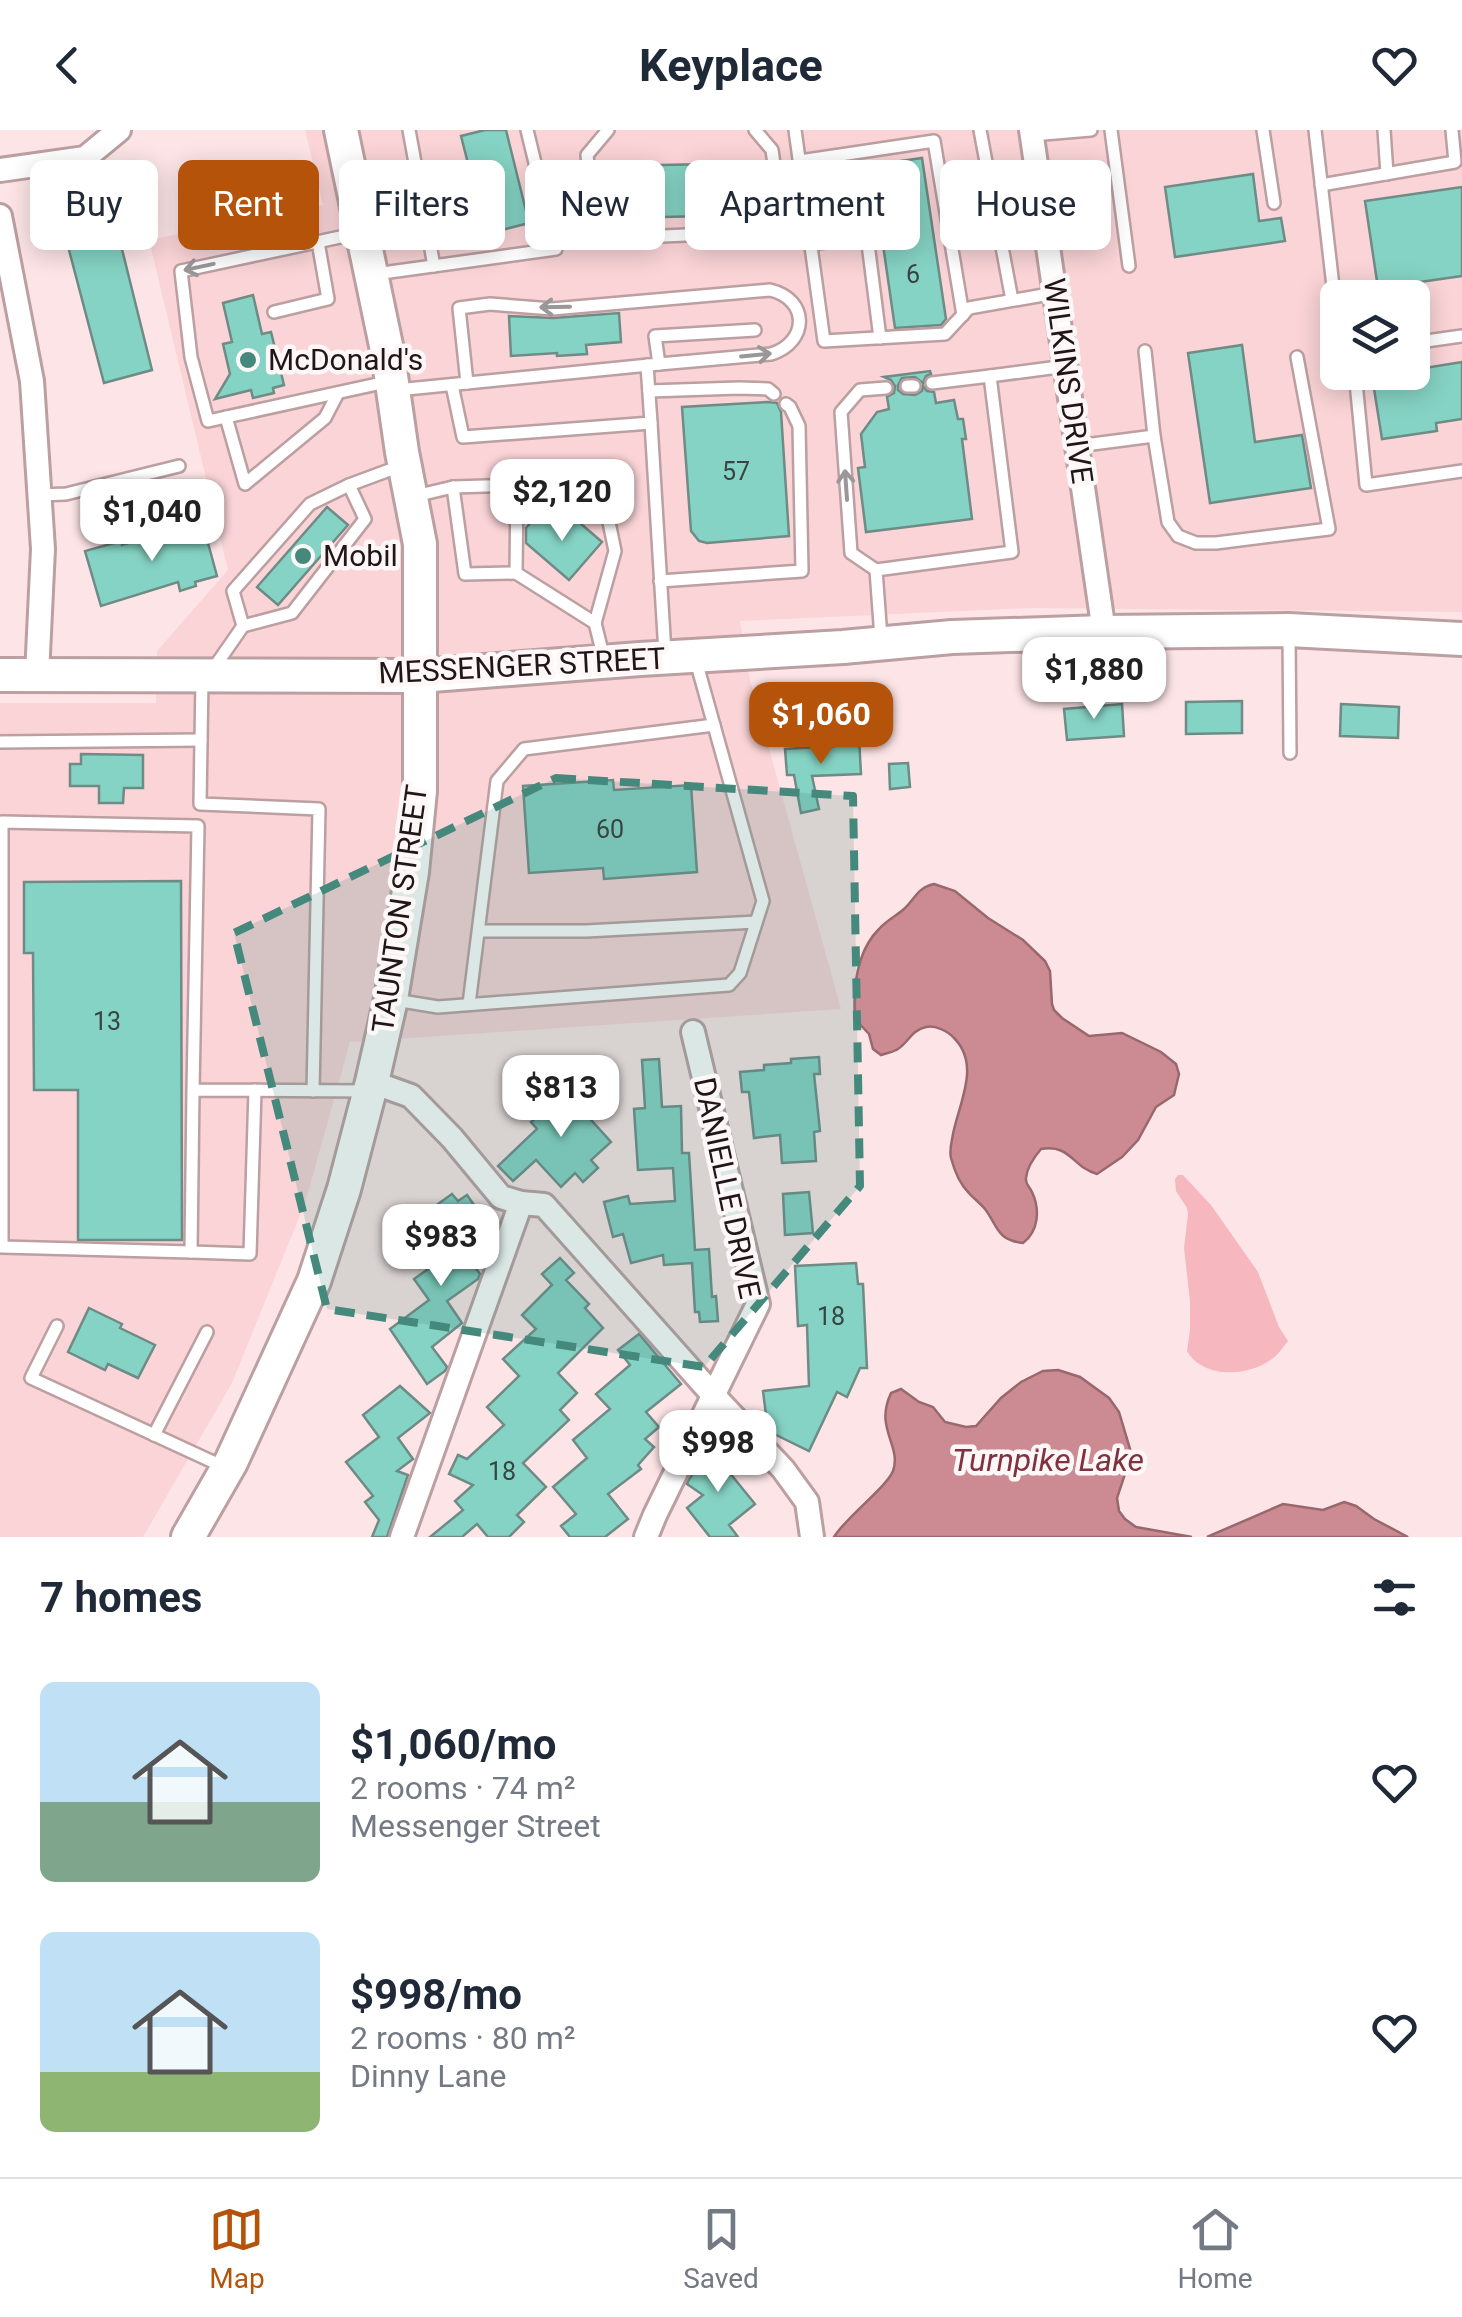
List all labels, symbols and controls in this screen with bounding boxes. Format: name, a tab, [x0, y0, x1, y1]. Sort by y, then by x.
icon: back	[40, 38, 95, 93]
icon: heart	[1367, 38, 1422, 93]
text: Keyplace	[639, 39, 823, 92]
chip: Buy	[30, 160, 158, 250]
chip: Rent	[178, 160, 319, 250]
chip: Filters	[339, 160, 505, 250]
chip: New	[525, 160, 665, 250]
chip: Apartment	[685, 160, 920, 250]
chip: House	[940, 160, 1111, 250]
one-way arrow	[184, 258, 216, 277]
house number: 6	[906, 260, 920, 289]
street label: WILKINS DRIVE	[1037, 276, 1100, 486]
map controls	[1320, 280, 1430, 390]
button: layers	[1320, 280, 1430, 390]
one-way arrow	[539, 298, 571, 317]
place label: McDonald's	[268, 342, 423, 377]
one-way arrow	[740, 345, 772, 364]
marker: McDonald's	[237, 349, 259, 371]
house number: 57	[722, 457, 750, 486]
pin: $2,120	[481, 459, 643, 544]
one-way arrow	[837, 470, 856, 502]
text: $2,120	[512, 472, 612, 510]
pin: $1,040	[71, 479, 233, 564]
text: $1,040	[102, 492, 202, 530]
place label: Mobil	[323, 538, 398, 573]
marker: Mobil	[292, 545, 314, 567]
pin: $1,880	[1013, 637, 1175, 722]
street label: MESSENGER STREET	[378, 641, 666, 690]
text: $1,880	[1044, 650, 1144, 688]
pin: $1,060	[740, 682, 902, 767]
text: $1,060	[771, 695, 871, 733]
street label: TAUNTON STREET	[365, 783, 434, 1035]
house number: 60	[596, 815, 624, 844]
house number: 13	[93, 1007, 121, 1036]
pin: $813	[502, 1055, 620, 1140]
text: $813	[524, 1068, 598, 1106]
street label: DANIELLE DRIVE	[687, 1074, 768, 1302]
pin: $983	[382, 1204, 500, 1289]
text: $983	[404, 1217, 478, 1255]
house number: 18	[817, 1302, 845, 1331]
pin: $998	[659, 1410, 777, 1495]
text: $998	[681, 1423, 755, 1461]
water label: Turnpike Lake	[952, 1441, 1144, 1479]
house number: 18	[488, 1457, 516, 1486]
icon: filters	[1367, 1570, 1422, 1625]
text: 7 homes	[40, 1573, 202, 1622]
text: $1,060/mo	[350, 1720, 557, 1769]
icon: home	[120, 1722, 240, 1842]
icon: heart	[1367, 1755, 1422, 1810]
text: 2 rooms · 74 m²	[350, 1769, 575, 1807]
text: Messenger Street	[350, 1807, 601, 1845]
text: $998/mo	[350, 1970, 522, 2019]
icon: home	[120, 1972, 240, 2092]
icon: heart	[1367, 2005, 1422, 2060]
text: 2 rooms · 80 m²	[350, 2019, 575, 2057]
text: Dinny Lane	[350, 2057, 506, 2095]
tab: Map	[209, 2202, 265, 2295]
tab: Saved	[683, 2202, 759, 2295]
tab: Home	[1177, 2202, 1253, 2295]

